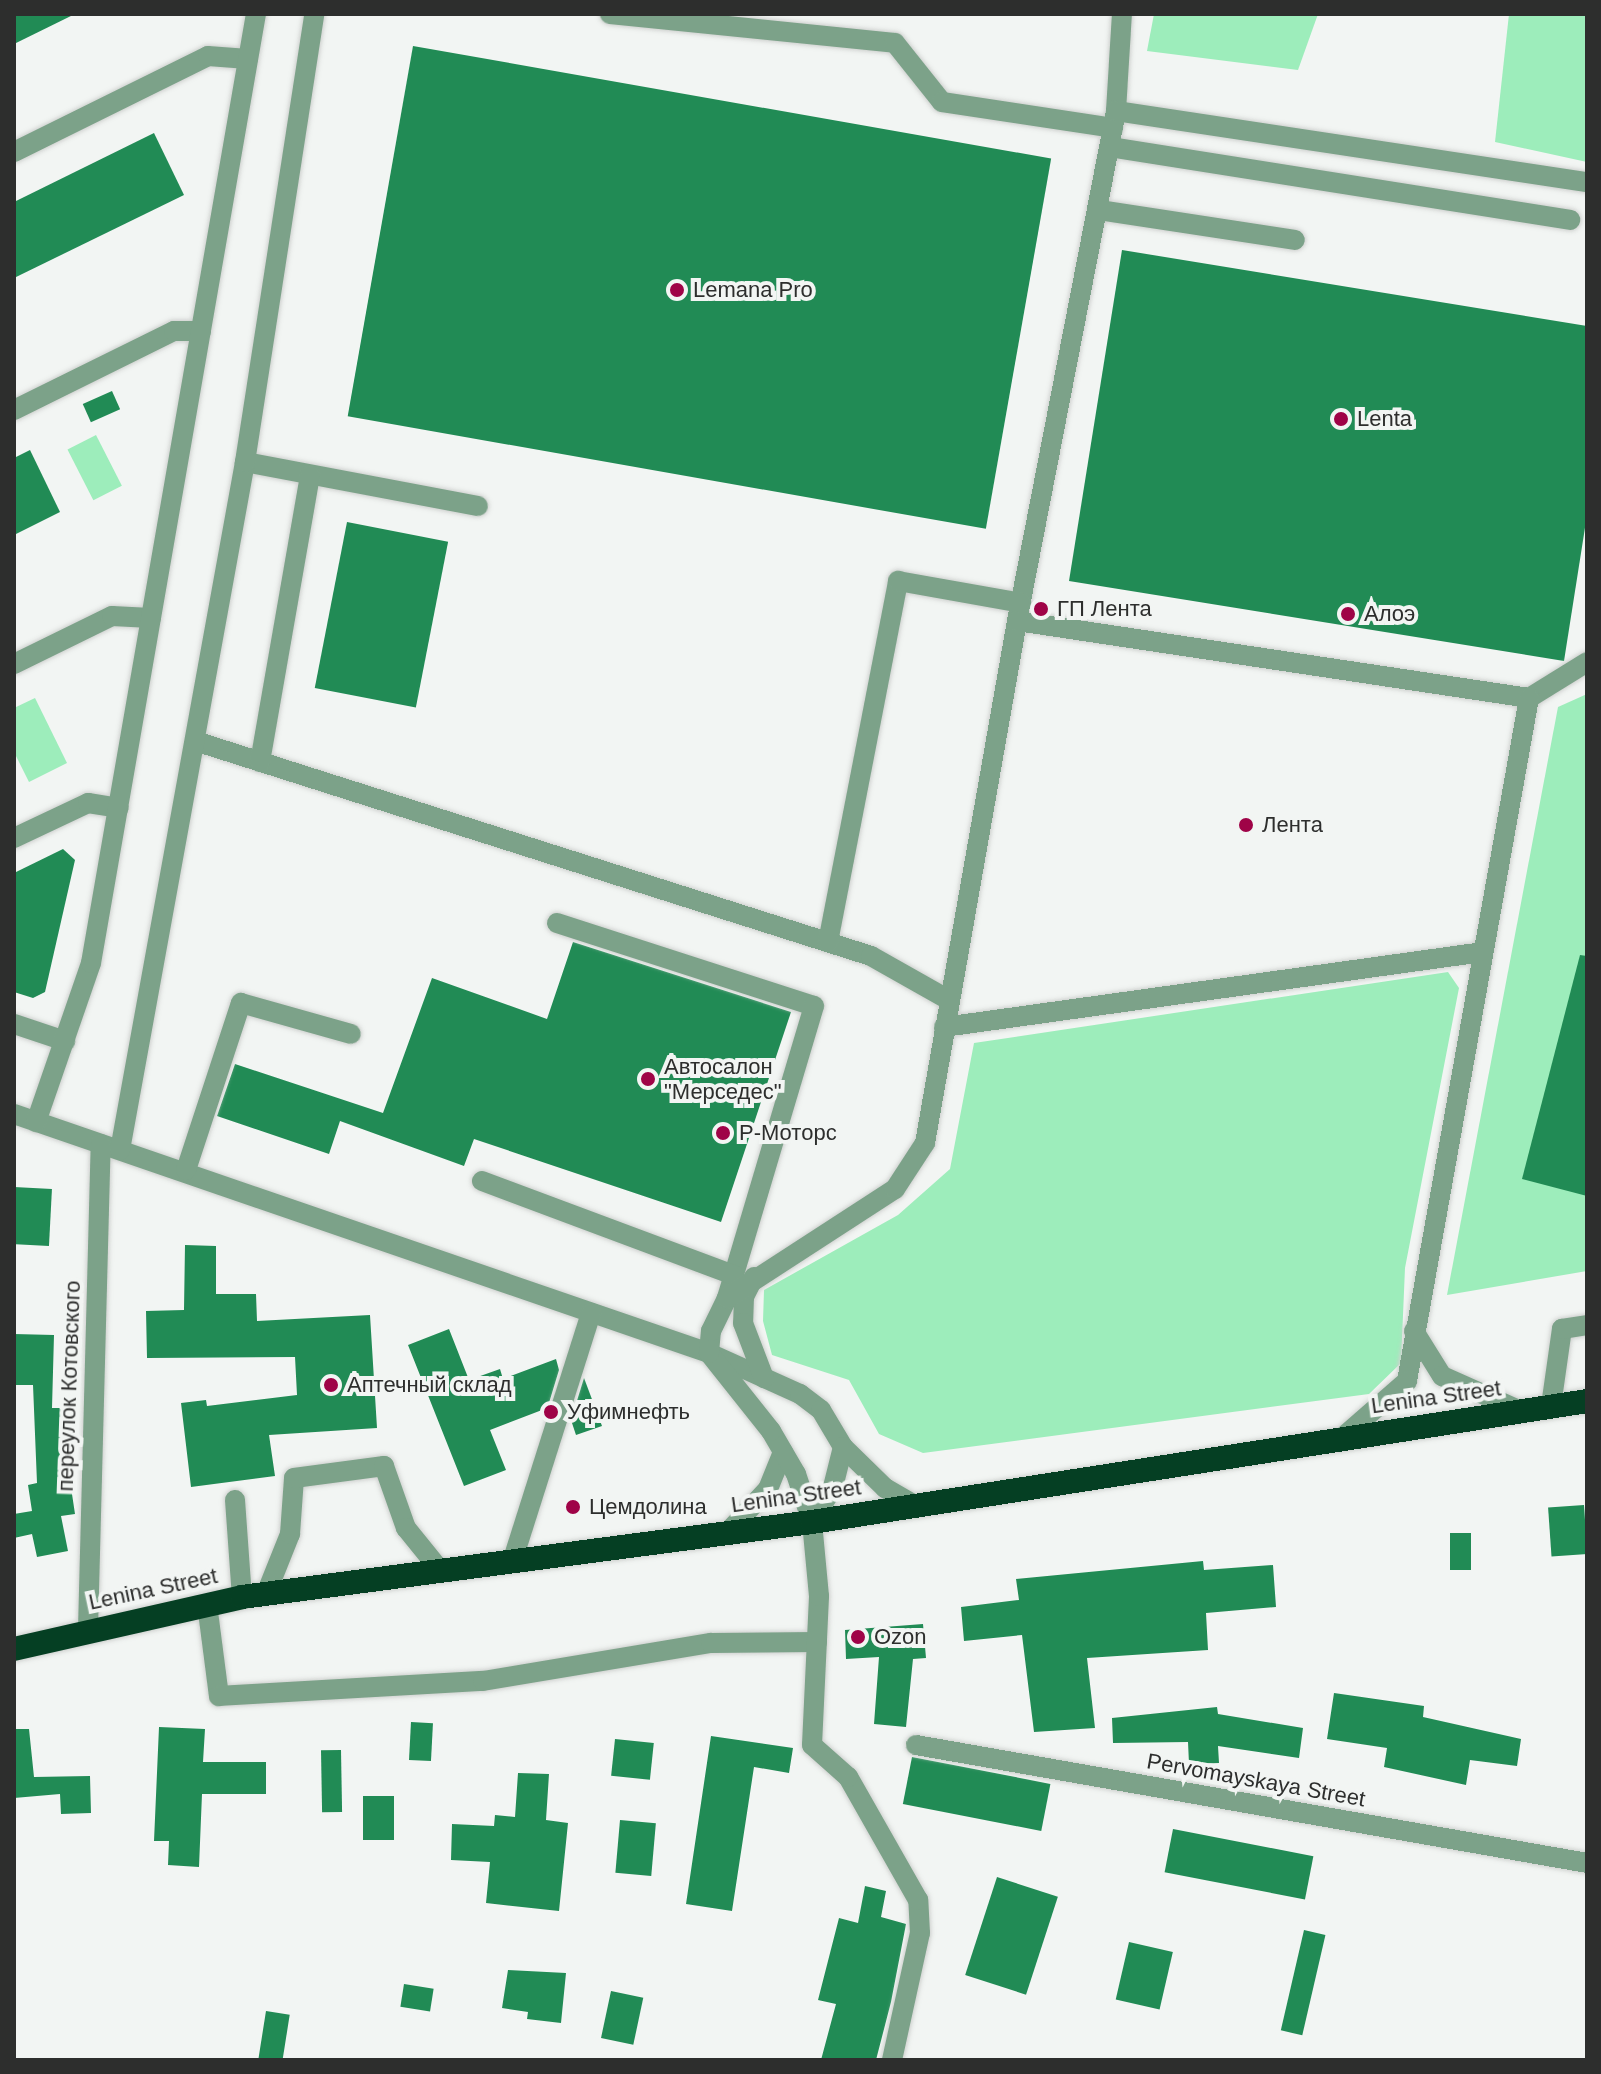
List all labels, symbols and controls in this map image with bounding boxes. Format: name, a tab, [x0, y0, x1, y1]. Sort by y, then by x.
place label: Lemana Pro	[693, 277, 813, 303]
marker: Lemana Pro	[668, 281, 686, 299]
place label: Lenta	[1357, 406, 1412, 432]
marker: Lenta	[1332, 410, 1350, 428]
place label: ГП Лента	[1057, 596, 1152, 622]
marker: ГП Лента	[1032, 600, 1050, 618]
place label: Алоэ	[1364, 601, 1415, 627]
marker: Алоэ	[1339, 605, 1357, 623]
place label: Лента	[1262, 812, 1323, 838]
marker: Лента	[1237, 816, 1255, 834]
place label: Автосалон "Мерседес"	[664, 1053, 781, 1104]
marker: Автосалон "Мерседес"	[639, 1070, 657, 1088]
place label: Р-Моторс	[739, 1120, 837, 1146]
marker: Р-Моторс	[714, 1124, 732, 1142]
street label: переулок Котовского	[52, 1280, 86, 1492]
place label: Аптечный склад	[347, 1372, 512, 1398]
street label: Lenina Street	[1369, 1375, 1503, 1419]
marker: Аптечный склад	[322, 1376, 340, 1394]
place label: Уфимнефть	[567, 1399, 690, 1425]
marker: Уфимнефть	[542, 1403, 560, 1421]
street label: Lenina Street	[729, 1474, 863, 1518]
place label: Цемдолина	[589, 1494, 707, 1520]
marker: Цемдолина	[564, 1498, 582, 1516]
street label: Lenina Street	[86, 1562, 220, 1616]
place label: Ozon	[874, 1624, 927, 1650]
marker: Ozon	[849, 1628, 867, 1646]
street label: Pervomayskaya Street	[1145, 1748, 1367, 1812]

